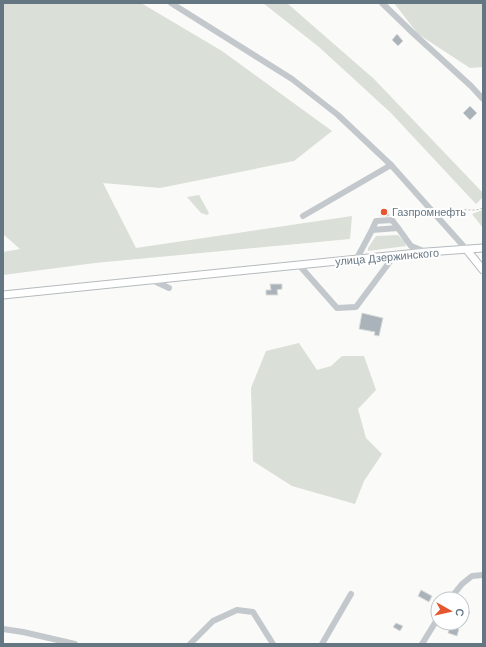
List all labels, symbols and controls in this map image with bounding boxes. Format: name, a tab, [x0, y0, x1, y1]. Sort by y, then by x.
place label: Газпромнефть	[392, 206, 466, 218]
marker: Газпромнефть	[379, 207, 389, 217]
street label: улица Дзержинского	[335, 246, 439, 268]
north arrow	[430, 591, 470, 631]
text: С	[453, 608, 466, 617]

